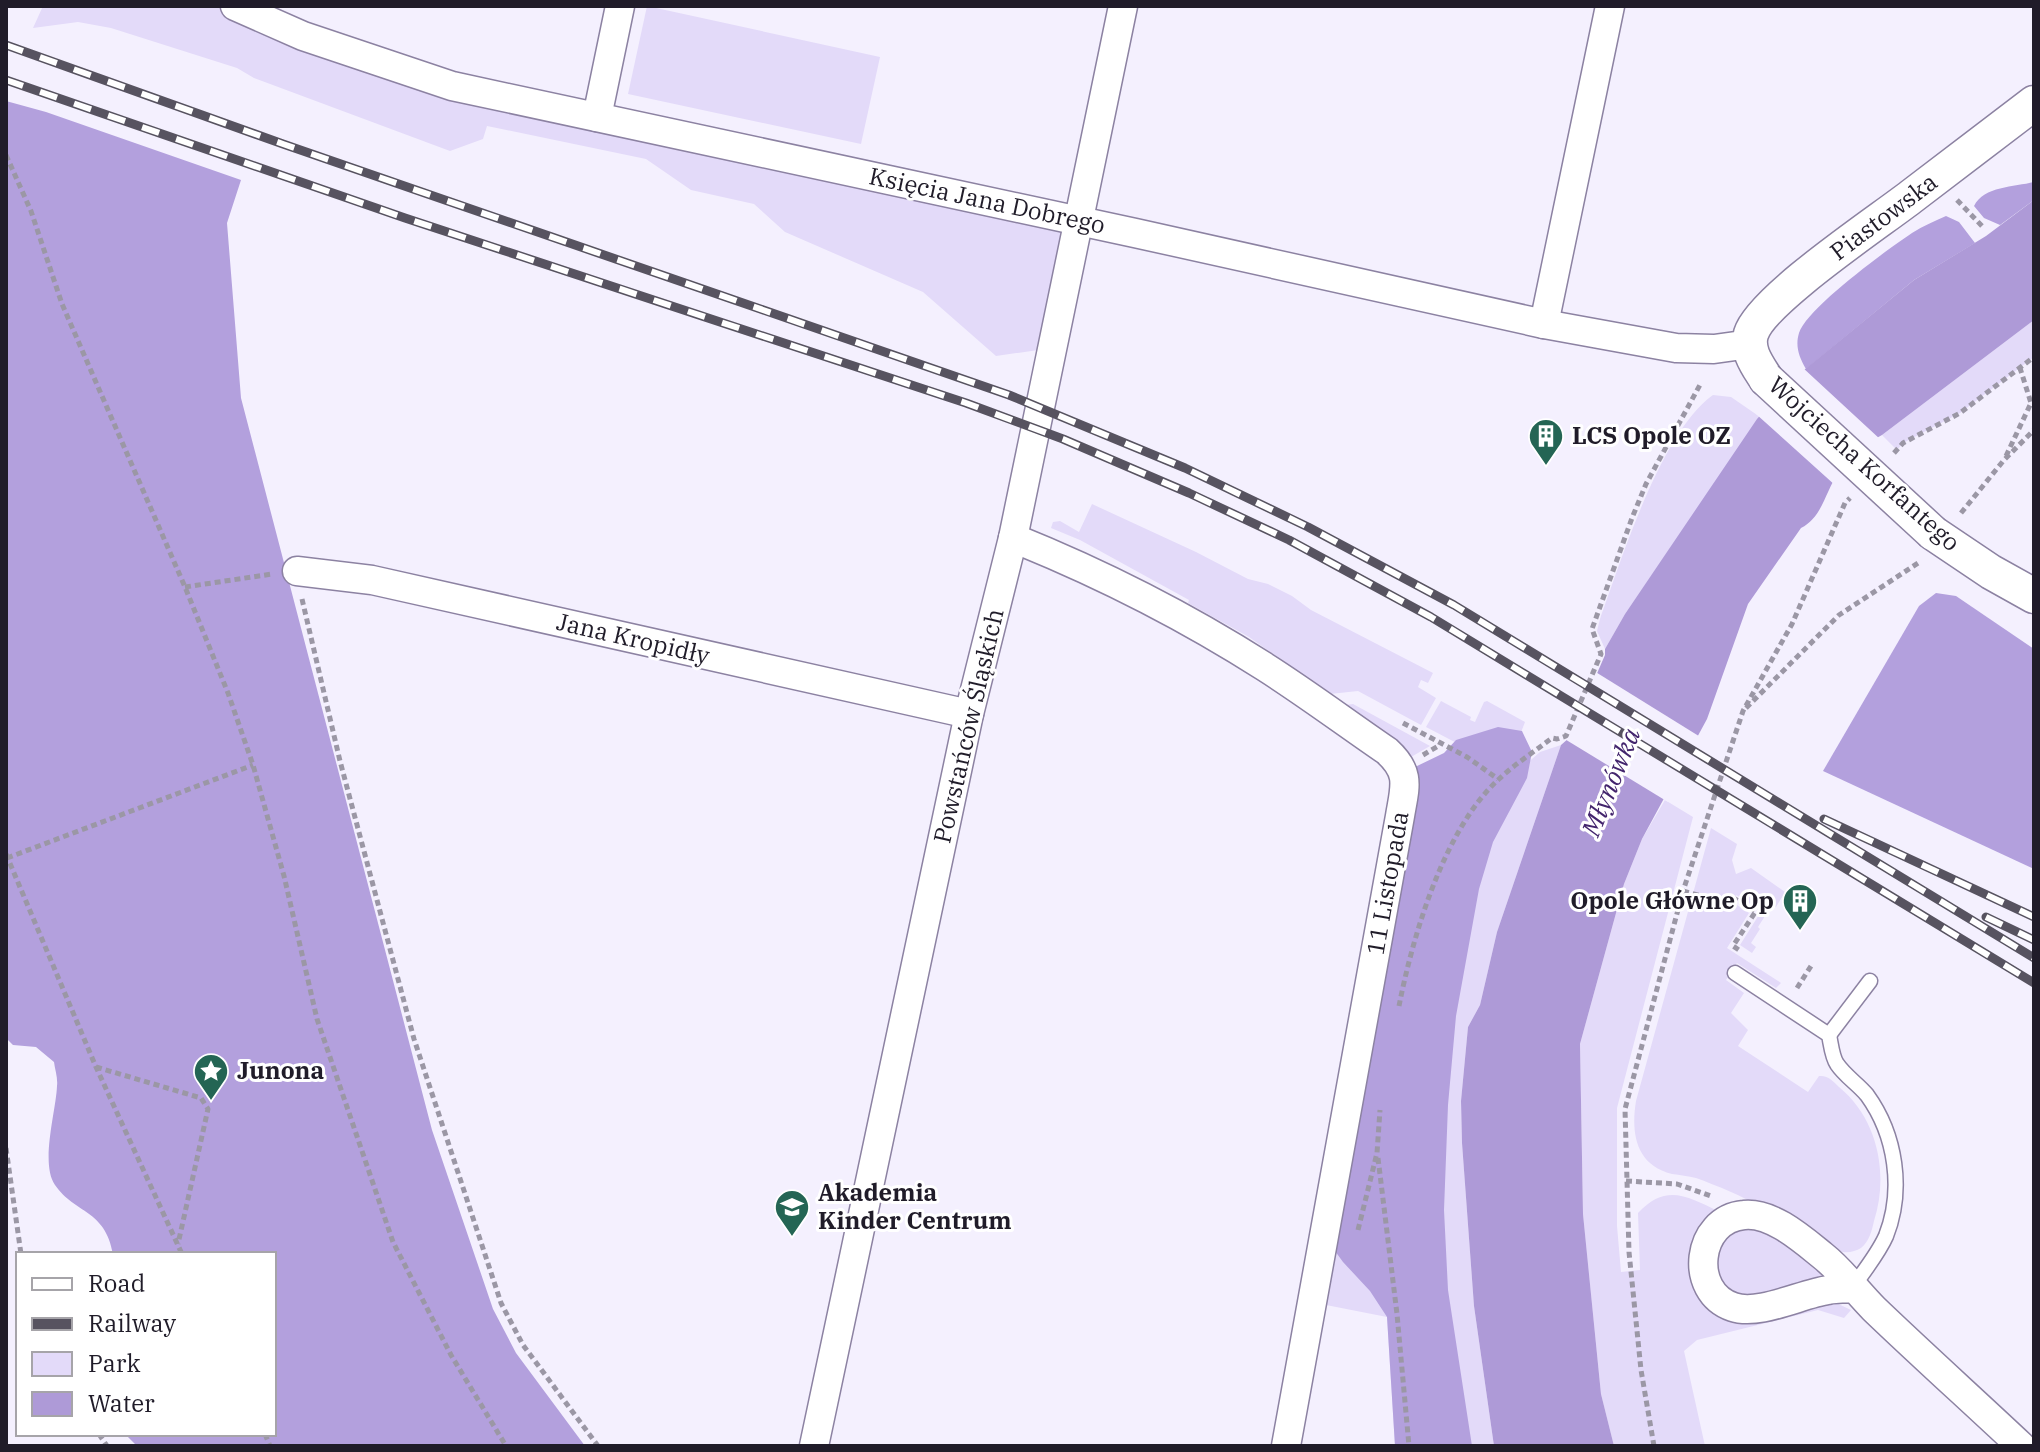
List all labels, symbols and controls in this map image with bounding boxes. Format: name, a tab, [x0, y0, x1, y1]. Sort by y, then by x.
street label: Księcia Jana Dobrego	[866, 159, 1108, 241]
street label: Piastowska	[1823, 165, 1944, 267]
street label: Wojciecha Korfantego	[1762, 369, 1967, 558]
building icon: LCS Opole OZ	[1527, 417, 1565, 467]
place label: LCS Opole OZ	[1572, 419, 1731, 451]
street label: Jana Kropidły	[554, 605, 713, 671]
street label: Powstańców Śląskich	[925, 605, 1011, 846]
water label: Młynówka	[1573, 722, 1647, 842]
street label: 11 Listopada	[1359, 808, 1415, 957]
building icon: Opole Główne Op	[1781, 882, 1819, 932]
place label: Opole Główne Op	[1570, 884, 1774, 916]
place icon: Junona	[192, 1052, 230, 1102]
place label: Junona	[237, 1054, 324, 1086]
place label: Akademia Kinder Centrum	[818, 1176, 1012, 1236]
school or university icon: Akademia Kinder Centrum	[773, 1188, 811, 1238]
legend	[16, 1252, 276, 1436]
text: Road	[88, 1267, 145, 1299]
text: Railway	[88, 1307, 176, 1339]
text: Park	[88, 1347, 140, 1379]
text: Water	[88, 1387, 155, 1419]

